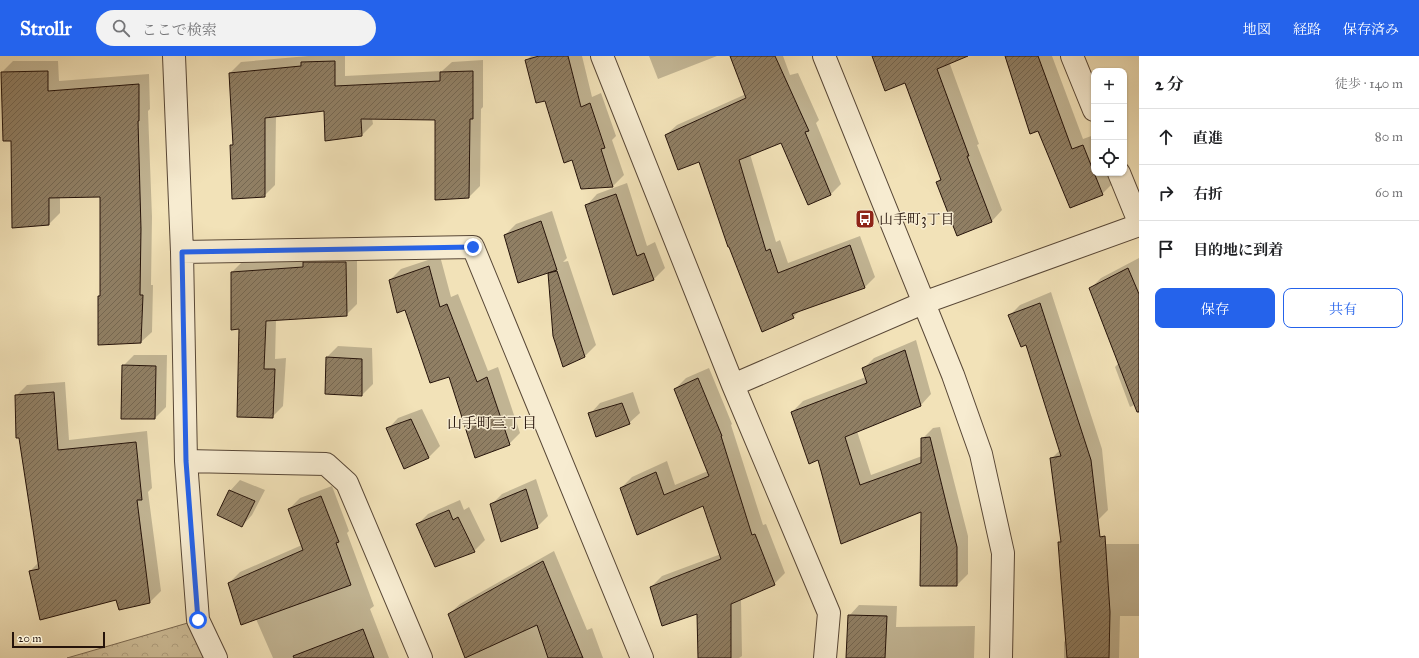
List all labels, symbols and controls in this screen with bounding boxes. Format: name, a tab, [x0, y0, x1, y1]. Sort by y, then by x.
search box	[96, 10, 376, 46]
text: Strollr	[20, 17, 72, 40]
icon: search	[110, 17, 132, 39]
text: ここで検索	[142, 21, 217, 39]
text: 地図	[1243, 21, 1271, 38]
text: 経路	[1293, 21, 1321, 38]
text: 保存済み	[1343, 21, 1399, 38]
map controls	[1091, 68, 1127, 176]
button: +	[1091, 68, 1127, 104]
text: 2 分	[1155, 74, 1184, 95]
text: 徒歩 · 140 m	[1335, 76, 1403, 92]
button: −	[1091, 104, 1127, 140]
icon: ahead	[1155, 126, 1177, 148]
text: 直進	[1193, 129, 1223, 147]
text: 80 m	[1375, 129, 1403, 145]
button: locate	[1091, 140, 1127, 176]
icon: right	[1155, 182, 1177, 204]
text: 右折	[1193, 185, 1223, 203]
text: 60 m	[1375, 185, 1403, 201]
bus stop icon: 山手町3丁目	[854, 208, 876, 230]
place label: 山手町3丁目	[879, 211, 955, 228]
route end	[464, 238, 482, 256]
icon: arrive	[1155, 238, 1177, 260]
text: 目的地に到着	[1193, 241, 1283, 259]
button: 保存	[1155, 288, 1275, 328]
button: 共有	[1283, 288, 1403, 328]
district label: 山手町三丁目	[447, 414, 537, 432]
route start	[189, 611, 207, 629]
scale bar	[12, 630, 105, 649]
text: 20 m	[18, 632, 41, 645]

